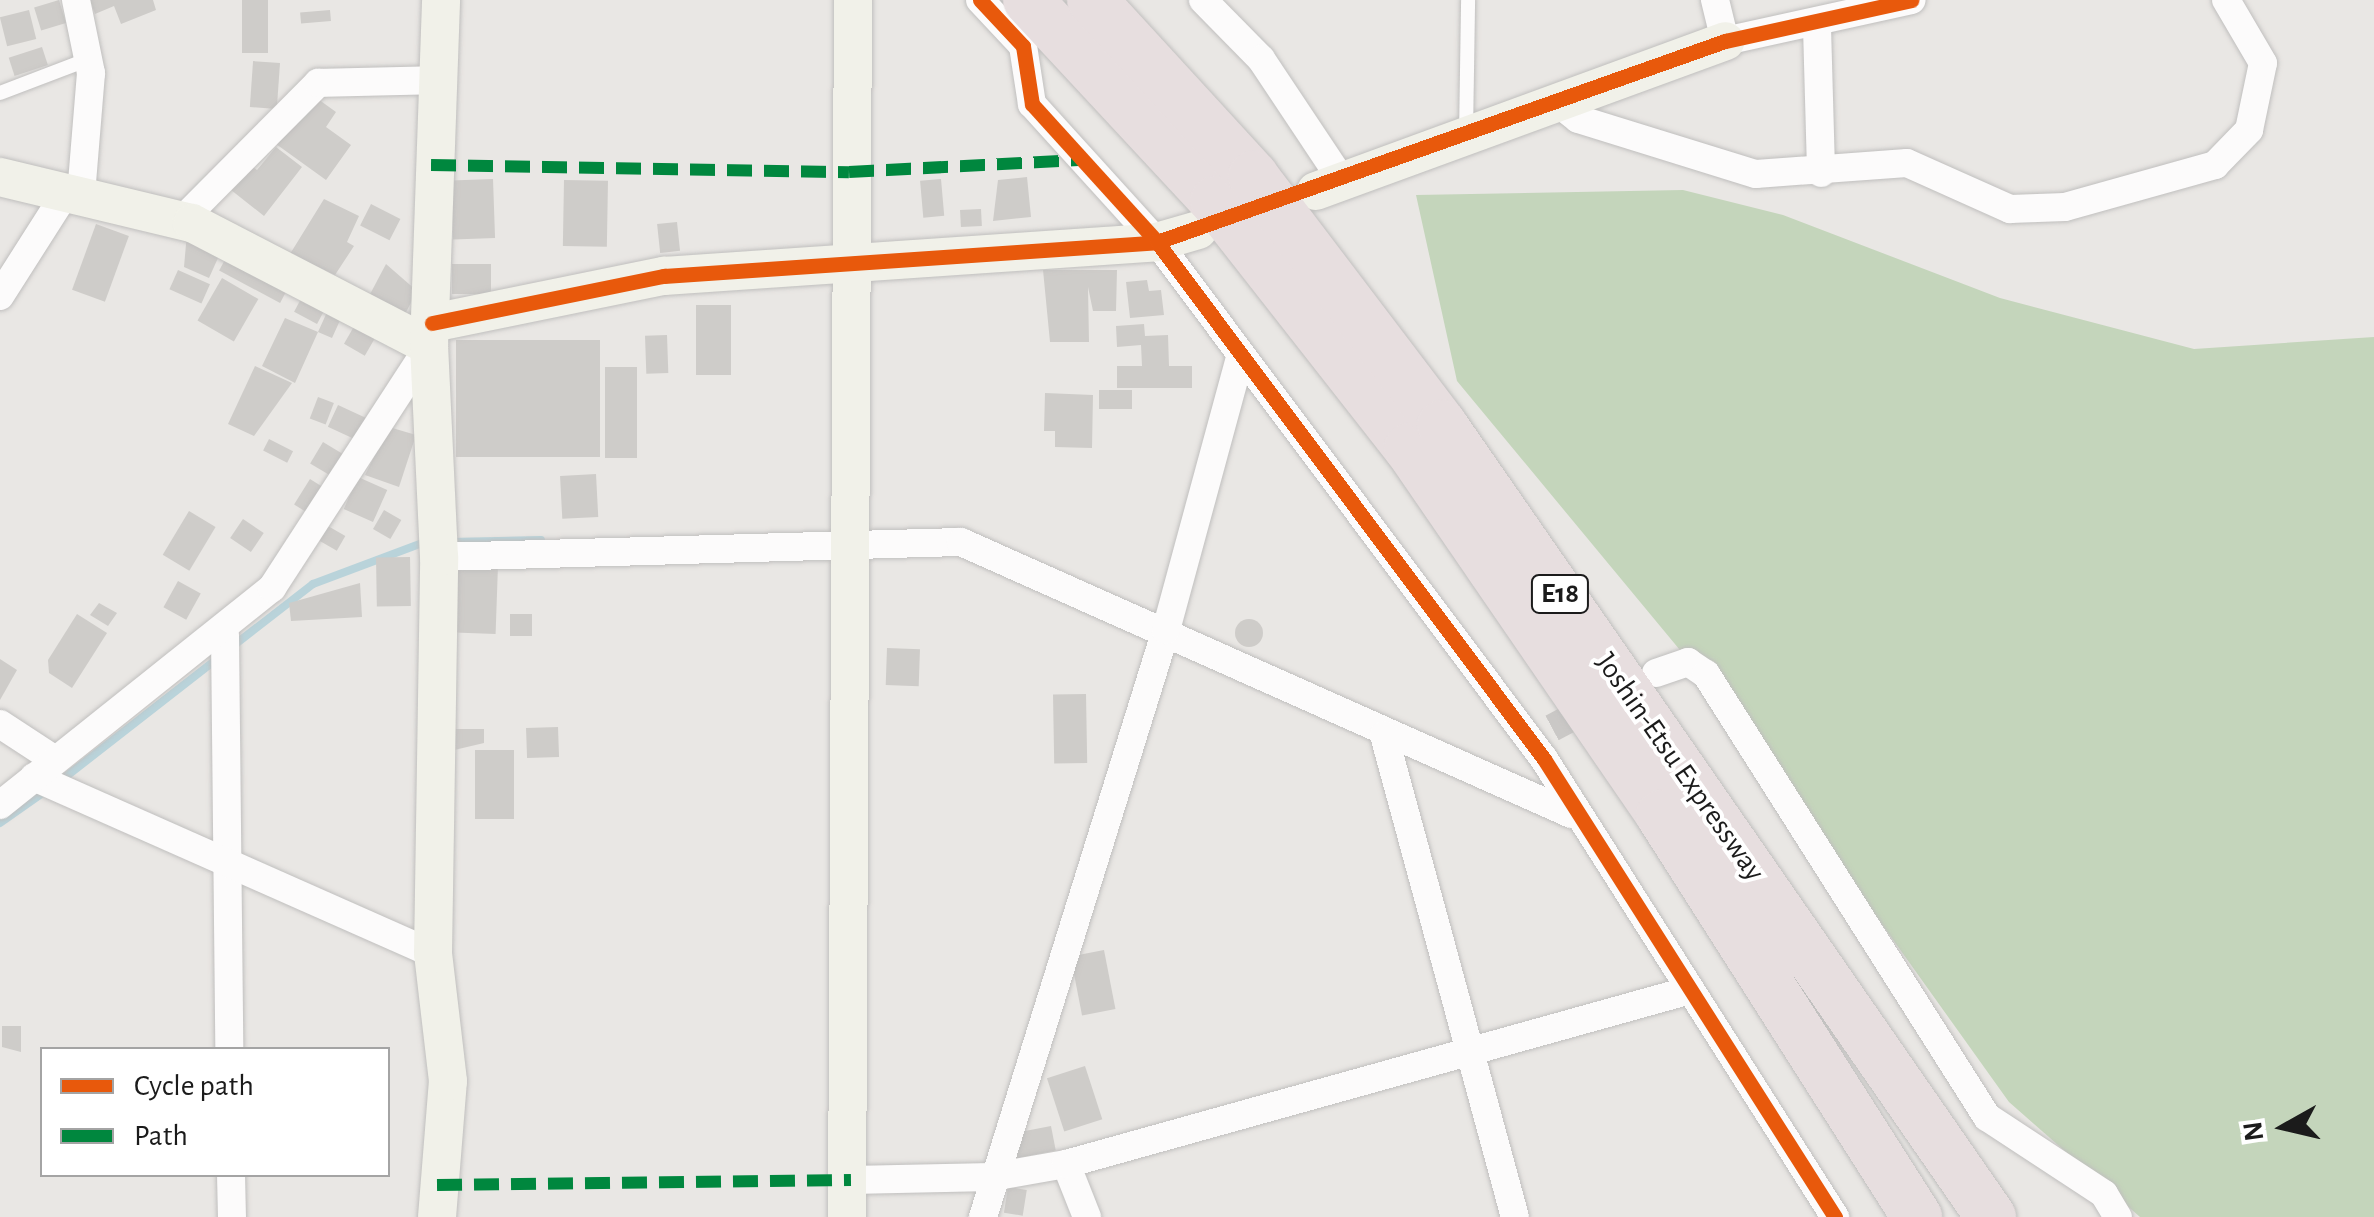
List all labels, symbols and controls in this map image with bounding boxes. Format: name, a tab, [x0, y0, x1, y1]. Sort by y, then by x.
road number: E18	[1530, 571, 1590, 617]
street label: Joshin-Etsu Expressway	[1588, 646, 1772, 888]
legend	[40, 1047, 390, 1177]
text: Cycle path	[134, 1071, 254, 1101]
north arrow	[2234, 1077, 2334, 1177]
text: N	[2239, 1120, 2270, 1143]
text: Path	[134, 1121, 188, 1151]

